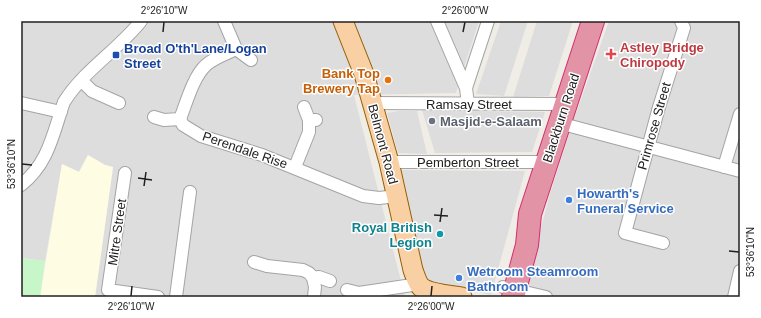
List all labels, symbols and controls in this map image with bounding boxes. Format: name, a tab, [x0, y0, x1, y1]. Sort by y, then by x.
text: 2°26'10"W	[141, 5, 188, 16]
text: 2°26'00"W	[442, 5, 489, 16]
place label: Astley Bridge Chiropody	[620, 40, 704, 70]
place label: Broad O'th'Lane/Logan Street	[124, 41, 267, 71]
marker: Astley Bridge Chiropody	[605, 48, 617, 60]
marker: Broad O'th'Lane/Logan Street	[111, 50, 121, 60]
place label: Bank Top Brewery Tap	[303, 66, 380, 96]
street label: Blackburn Road	[540, 72, 582, 164]
marker: Bank Top Brewery Tap	[383, 75, 393, 85]
street label: Primrose Street	[634, 80, 674, 171]
street label: Ramsay Street	[426, 97, 512, 112]
street label: Belmont Road	[365, 102, 401, 186]
place label: Masjid-e-Salaam	[440, 114, 542, 129]
marker: Masjid-e-Salaam	[427, 116, 437, 126]
street label: Perendale Rise	[201, 128, 289, 172]
text: 53°36'10"N	[6, 139, 17, 189]
street label: Pemberton Street	[417, 155, 519, 170]
place label: Howarth's Funeral Service	[577, 186, 674, 216]
marker: Howarth's Funeral Service	[564, 195, 574, 205]
street label: Mitre Street	[105, 197, 129, 266]
place label: Royal British Legion	[352, 220, 432, 250]
text: 53°36'10"N	[745, 227, 756, 277]
marker: Royal British Legion	[435, 229, 445, 239]
place label: Wetroom Steamroom Bathroom	[467, 264, 598, 294]
marker: Wetroom Steamroom Bathroom	[454, 273, 464, 283]
text: 2°26'10"W	[108, 301, 155, 312]
text: 2°26'00"W	[408, 301, 455, 312]

